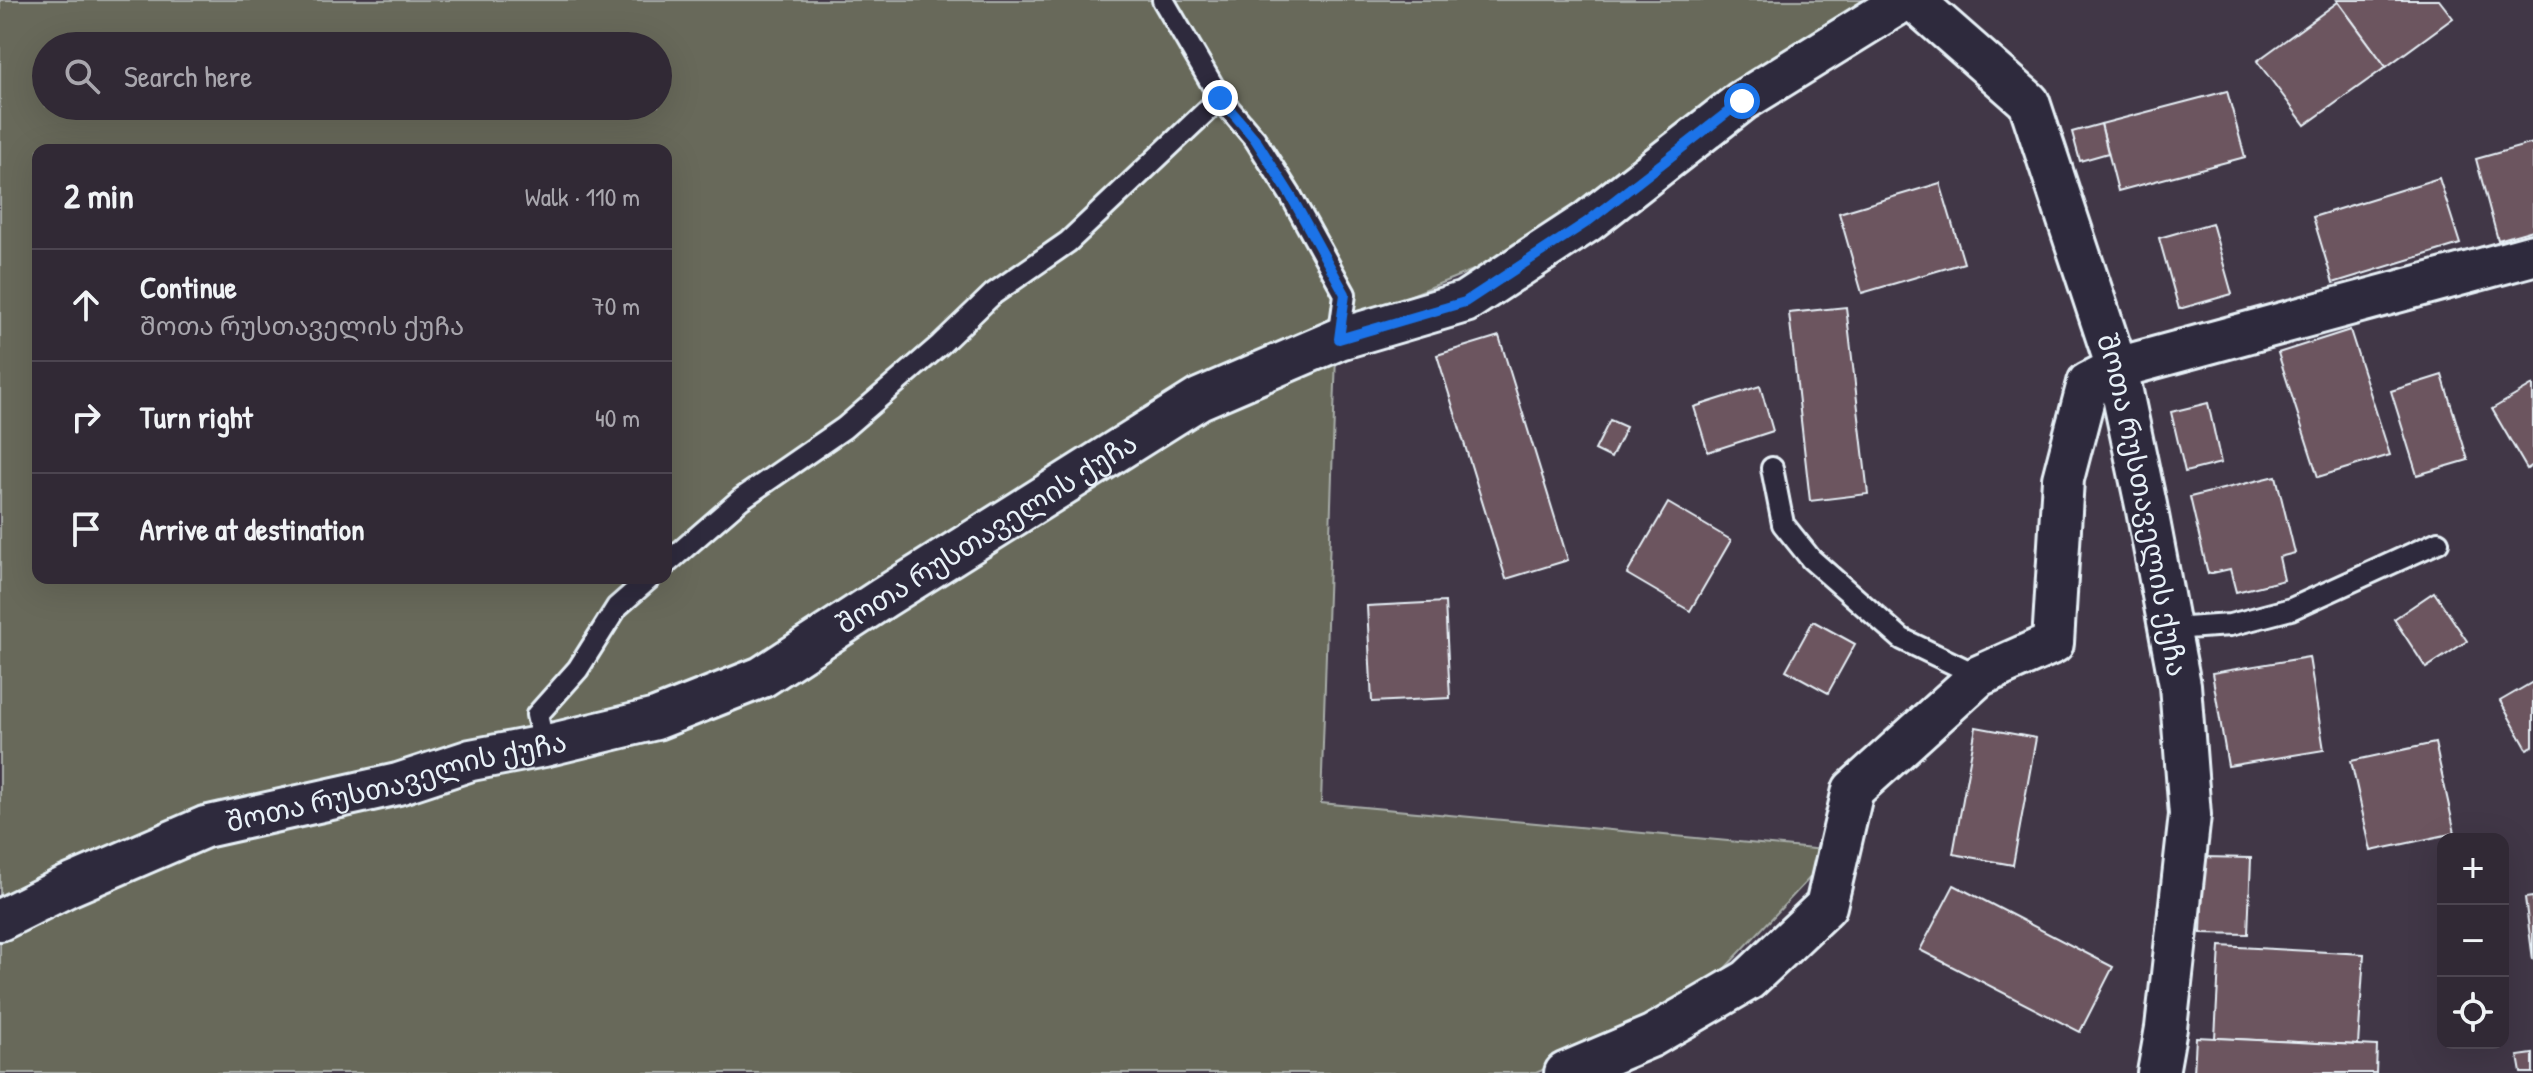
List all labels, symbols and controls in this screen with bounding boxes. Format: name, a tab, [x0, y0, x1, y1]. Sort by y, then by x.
search box	[32, 32, 672, 120]
icon: search	[60, 54, 104, 98]
text: Search here	[124, 56, 252, 96]
route end	[1202, 80, 1238, 116]
route start	[1724, 83, 1760, 119]
text: 2 min	[64, 173, 134, 219]
text: Walk · 110 m	[525, 179, 640, 214]
text: Continue	[140, 267, 237, 307]
icon: ahead	[64, 283, 108, 327]
text: 70 m	[592, 288, 640, 323]
text: შოთა რუსთაველის ქუჩა	[140, 308, 464, 343]
street label: შოთა რუსთაველის ქუჩა	[2088, 328, 2197, 680]
icon: right	[64, 395, 108, 439]
text: Turn right	[140, 397, 253, 437]
text: 40 m	[595, 400, 640, 435]
street label: შოთა რუსთაველის ქუჩა	[829, 424, 1144, 643]
icon: arrive	[64, 507, 108, 551]
text: Arrive at destination	[140, 509, 365, 549]
street label: შოთა რუსთაველის ქუჩა	[222, 722, 570, 841]
map controls	[2437, 833, 2509, 1049]
button: +	[2437, 833, 2509, 905]
button: −	[2437, 905, 2509, 977]
button: locate	[2437, 977, 2509, 1049]

